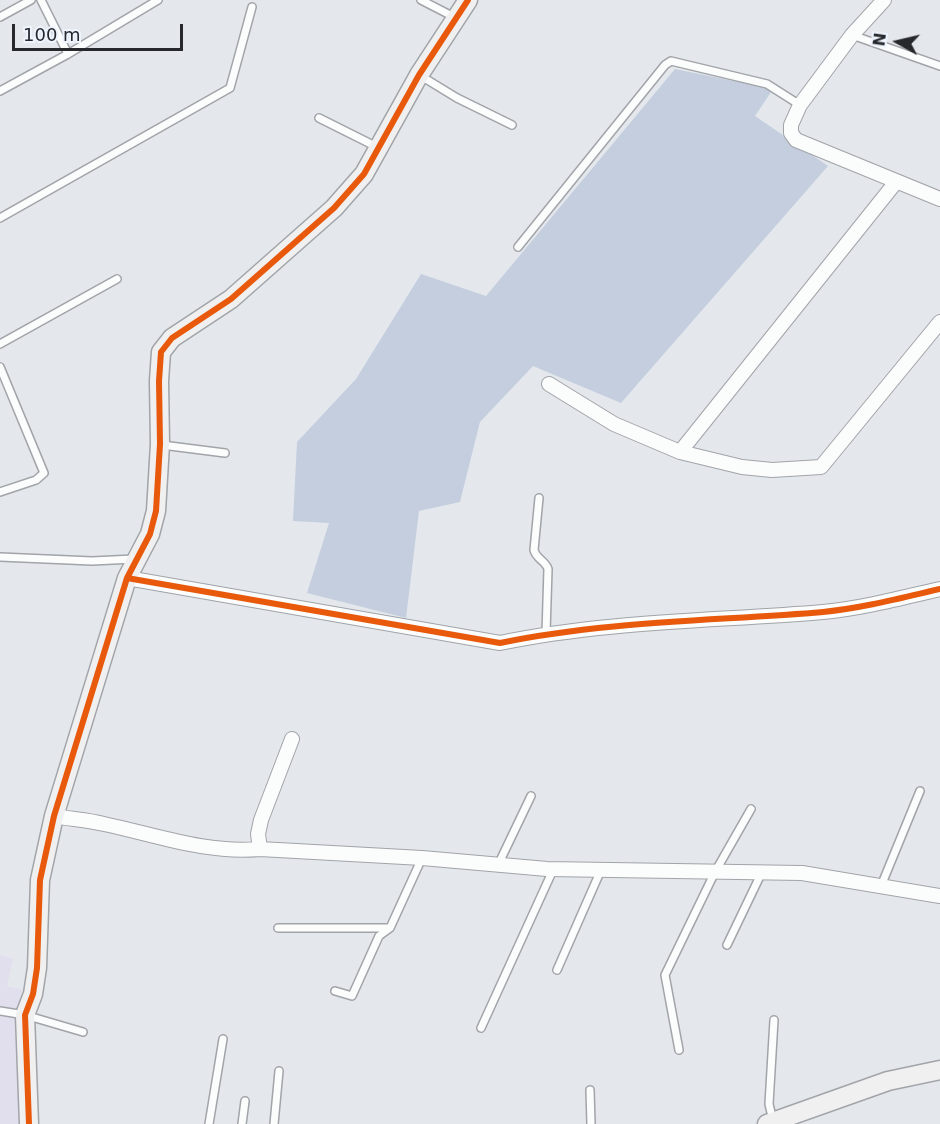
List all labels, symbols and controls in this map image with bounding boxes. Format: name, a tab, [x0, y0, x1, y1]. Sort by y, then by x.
scale bar	[15, 12, 186, 50]
north arrow	[868, 12, 928, 72]
text: 100 m	[23, 24, 81, 45]
text: N	[869, 31, 890, 47]

